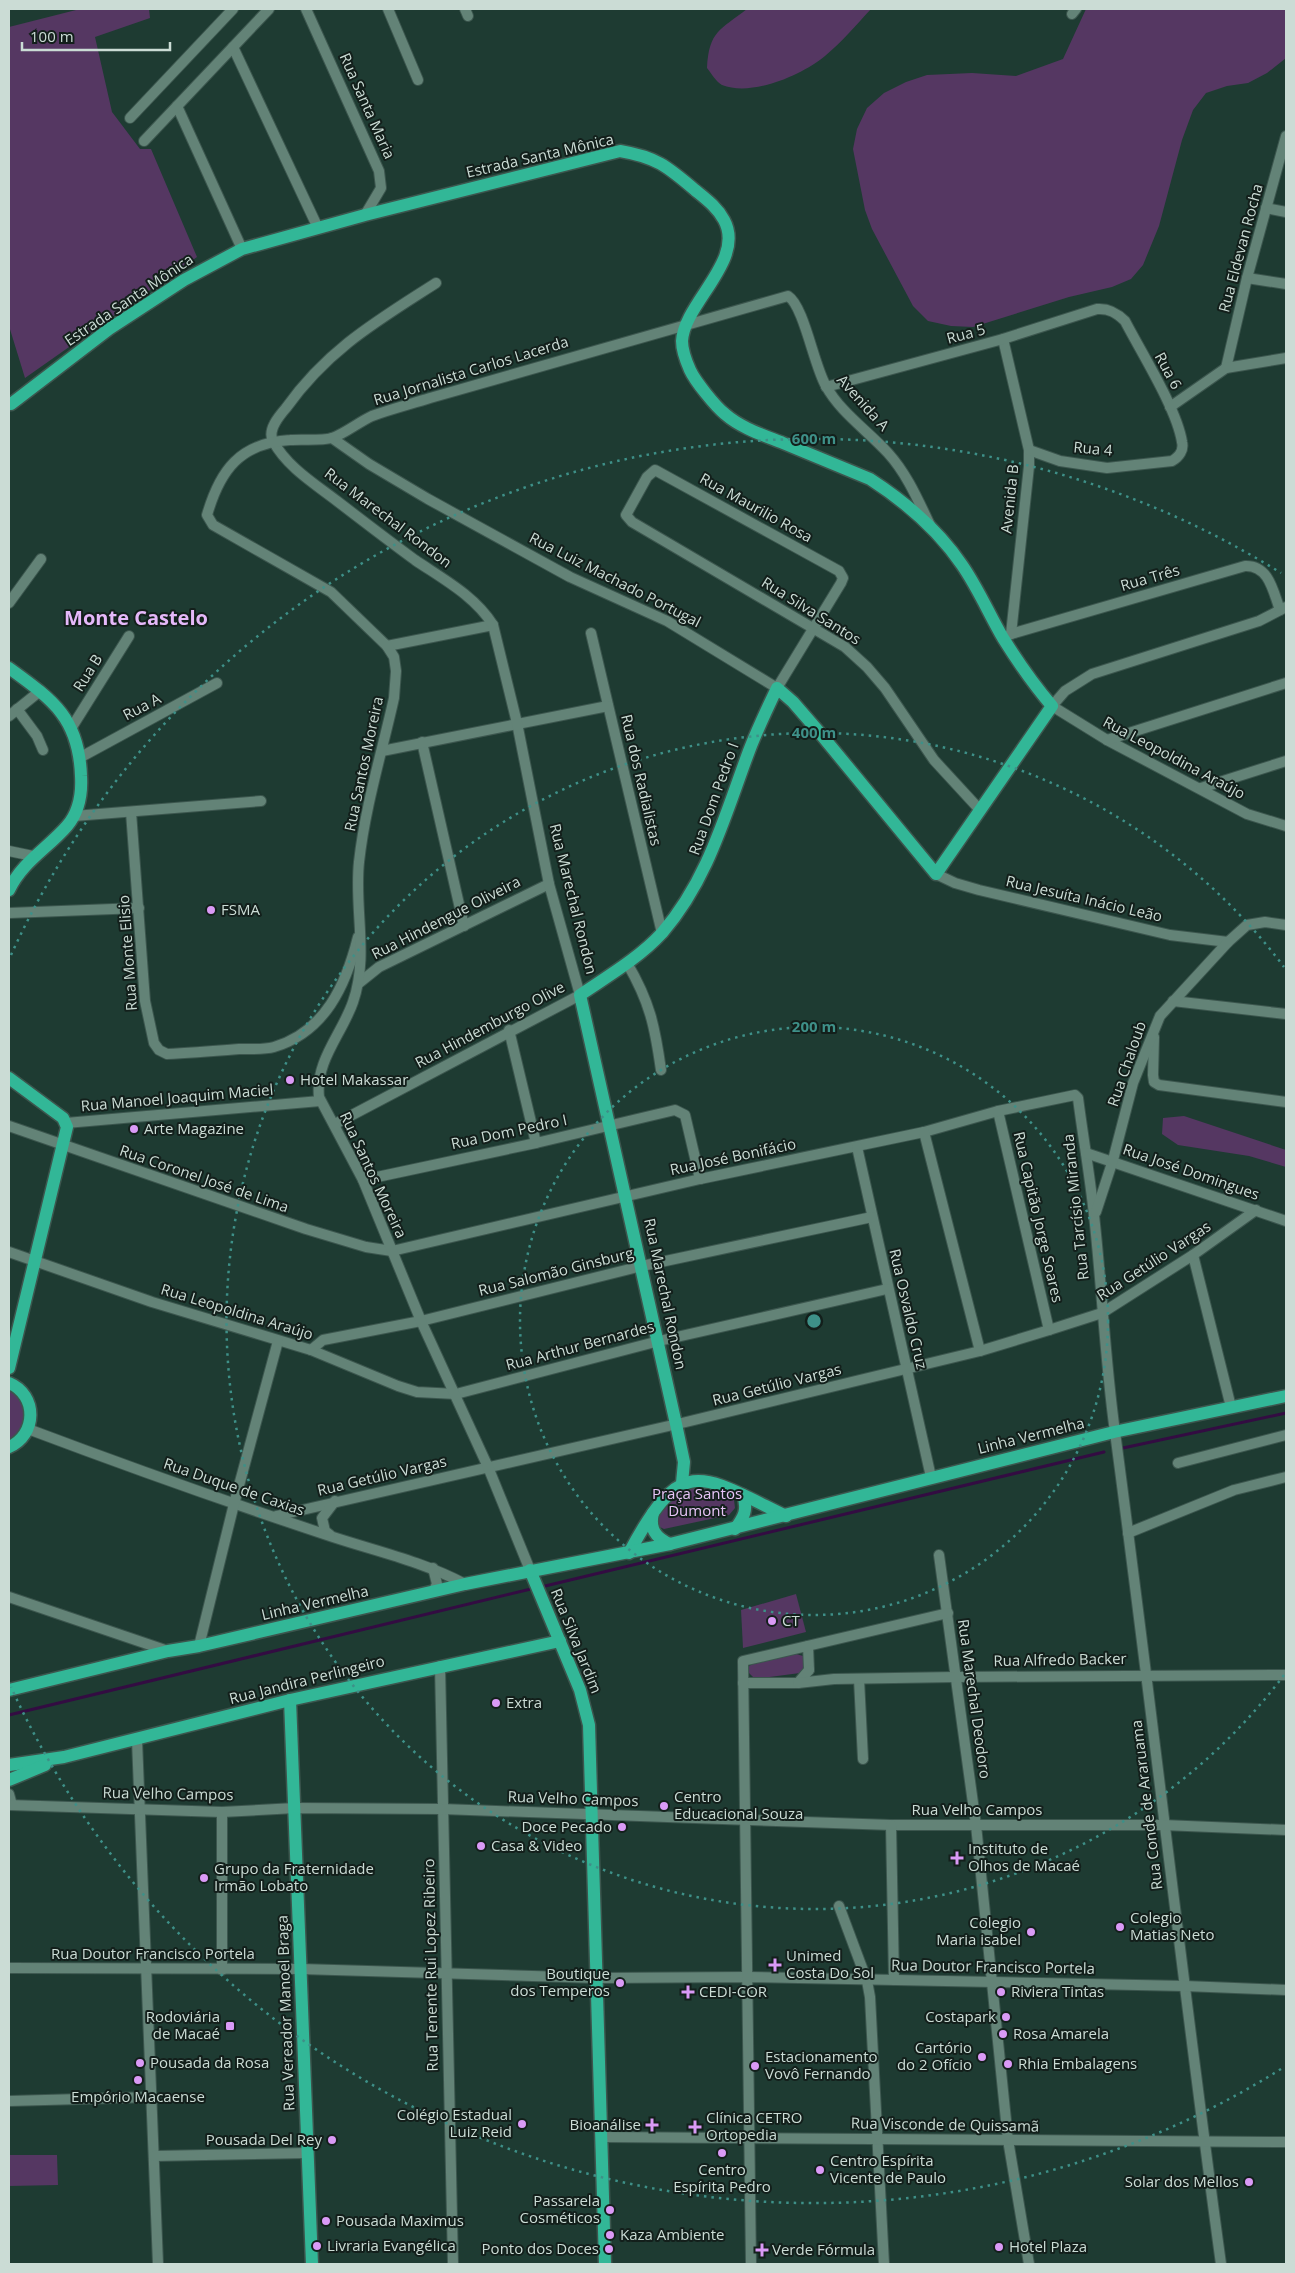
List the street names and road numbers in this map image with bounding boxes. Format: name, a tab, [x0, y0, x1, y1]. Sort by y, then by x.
street label: Rua Santa Maria	[336, 49, 400, 162]
street label: Estrada Santa Mônica	[464, 128, 616, 182]
street label: Rua Eldevan Rocha	[1213, 181, 1267, 314]
street label: Estrada Santa Mônica	[60, 249, 197, 350]
street label: Rua 5	[944, 318, 987, 348]
street label: Rua Jornalista Carlos Lacerda	[371, 331, 571, 409]
street label: Rua 6	[1151, 349, 1187, 393]
street label: Avenida A	[833, 370, 895, 435]
street label: Rua 4	[1073, 436, 1114, 460]
street label: Rua Marechal Rondon	[321, 463, 456, 572]
street label: Avenida B	[995, 463, 1023, 535]
street label: Rua Maurilio Rosa	[697, 468, 816, 546]
street label: Rua Luiz Machado Portugal	[526, 527, 705, 631]
street label: Rua Três	[1118, 559, 1182, 595]
street label: Rua Silva Santos	[758, 572, 865, 649]
street label: Rua B	[68, 650, 106, 695]
street label: Rua A	[119, 688, 164, 724]
street label: Rua Santos Moreira	[339, 695, 387, 833]
street label: Rua Leopoldina Araújo	[1100, 711, 1249, 803]
street label: Rua dos Radialistas	[617, 712, 667, 847]
street label: Rua Dom Pedro I	[683, 740, 743, 858]
street label: Rua Marechal Rondon	[546, 821, 602, 976]
street label: Rua Jesuíta Inácio Leão	[1004, 870, 1164, 926]
street label: Rua Hindengue Oliveira	[368, 871, 523, 963]
street label: Rua Monte Elisio	[113, 895, 141, 1012]
street label: Rua Hindemburgo Olive	[411, 976, 568, 1072]
street label: Rua Chaloub	[1102, 1018, 1150, 1109]
street label: Rua Manoel Joaquim Maciel	[80, 1079, 274, 1115]
street label: Rua Santos Moreira	[336, 1108, 412, 1241]
street label: Rua Dom Pedro I	[449, 1109, 569, 1153]
street label: Rua Capitão Jorge Soares	[1010, 1129, 1068, 1304]
street label: Rua José Bonifácio	[668, 1133, 798, 1179]
street label: Rua Tarcísio Miranda	[1057, 1133, 1093, 1281]
street label: Rua José Domingues	[1121, 1138, 1262, 1204]
street label: Rua Coronel José de Lima	[117, 1140, 291, 1216]
street label: Rua Marechal Rondon	[640, 1216, 692, 1371]
street label: Rua Getúlio Vargas	[1093, 1216, 1214, 1305]
street label: Rua Salomão Ginsburg	[476, 1242, 635, 1300]
street label: Rua Osvaldo Cruz	[885, 1247, 933, 1371]
street label: Rua Leopoldina Araújo	[159, 1278, 316, 1344]
street label: Rua Arthur Bernardes	[503, 1316, 656, 1374]
street label: Rua Getúlio Vargas	[710, 1358, 843, 1410]
street label: Linha Vermelha	[975, 1412, 1086, 1458]
street label: Rua Getúlio Vargas	[315, 1450, 448, 1500]
street label: Rua Duque de Caxias	[161, 1453, 307, 1520]
street label: Linha Vermelha	[259, 1580, 370, 1624]
street label: Rua Silva Jardim	[547, 1585, 607, 1696]
street label: Rua Marechal Deodoro	[954, 1618, 996, 1780]
street label: Rua Alfredo Backer	[993, 1648, 1127, 1670]
street label: Rua Jandira Perlingeiro	[227, 1650, 387, 1708]
street label: Rua Conde de Araruama	[1126, 1719, 1166, 1891]
street label: Rua Velho Campos	[102, 1782, 234, 1804]
street label: Rua Velho Campos	[507, 1786, 639, 1810]
street label: Rua Velho Campos	[912, 1799, 1042, 1819]
street label: Rua Tenente Rui Lopez Ribeiro	[418, 1858, 442, 2072]
street label: Rua Vereador Manoel Braga	[272, 1915, 298, 2111]
street label: Rua Doutor Francisco Portela	[51, 1943, 255, 1963]
street label: Rua Doutor Francisco Portela	[891, 1954, 1095, 1978]
street label: Rua Visconde de Quissamã	[851, 2112, 1039, 2136]

